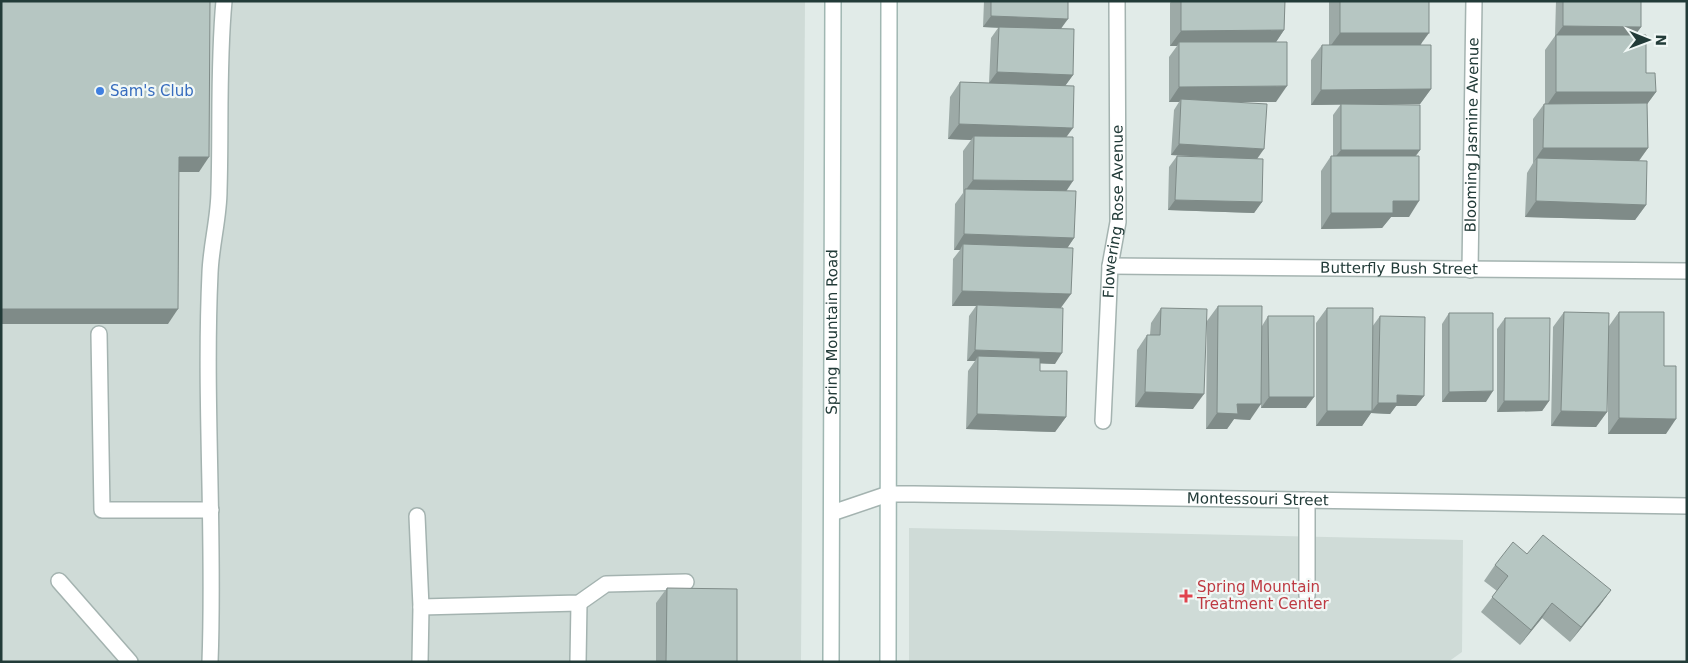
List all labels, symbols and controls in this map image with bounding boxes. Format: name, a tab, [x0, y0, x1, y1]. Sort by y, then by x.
north arrow	[1623, 15, 1673, 65]
text: N	[1653, 34, 1669, 46]
street label: Blooming Jasmine Avenue	[1462, 37, 1482, 233]
place label: Sam's Club	[110, 82, 194, 100]
marker: Sam's Club	[94, 85, 106, 97]
street label: Flowering Rose Avenue	[1100, 125, 1127, 299]
street label: Spring Mountain Road	[823, 249, 841, 415]
street label: Butterfly Bush Street	[1320, 259, 1478, 278]
street label: Montessouri Street	[1187, 489, 1329, 509]
place label: Spring Mountain Treatment Center	[1196, 578, 1329, 613]
marker: Spring Mountain Treatment Center	[1179, 589, 1193, 603]

